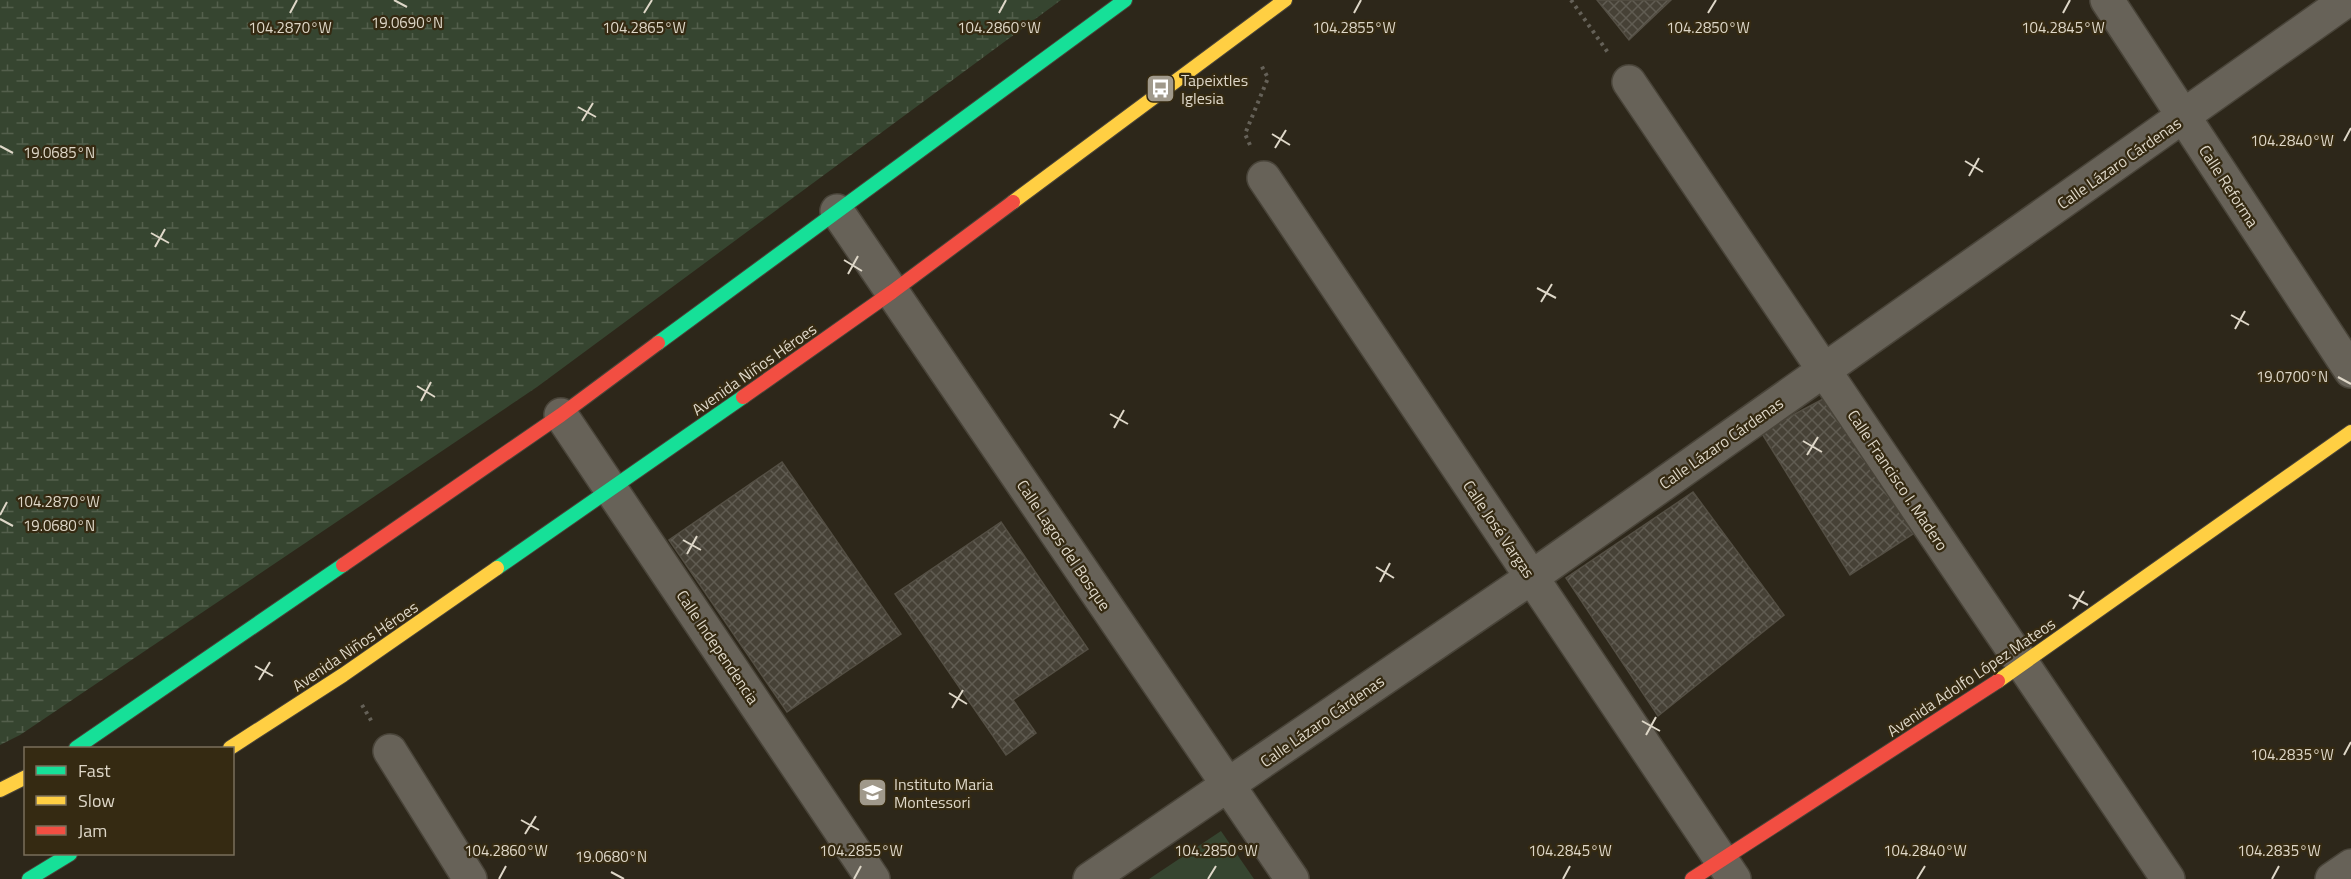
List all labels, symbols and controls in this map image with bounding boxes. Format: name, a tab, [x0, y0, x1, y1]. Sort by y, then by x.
text: 19.0690°N	[371, 11, 443, 34]
text: 104.2870°W	[248, 16, 332, 39]
text: 104.2865°W	[602, 16, 686, 39]
text: 104.2860°W	[957, 16, 1041, 39]
text: 104.2855°W	[1312, 16, 1396, 39]
text: 104.2850°W	[1666, 16, 1750, 39]
text: 104.2845°W	[2021, 16, 2105, 39]
place label: Tapeixtles Iglesia	[1181, 68, 1248, 110]
bus stop icon: Tapeixtles Iglesia	[1144, 73, 1176, 105]
street label: Calle Lázaro Cárdenas	[2052, 111, 2186, 215]
text: 104.2840°W	[2250, 129, 2334, 152]
street label: Calle Reforma	[2193, 140, 2265, 232]
text: 19.0685°N	[23, 141, 95, 164]
street label: Avenida Niños Héroes	[687, 317, 821, 421]
text: 19.0700°N	[2256, 365, 2328, 388]
street label: Calle Lázaro Cárdenas	[1654, 391, 1788, 495]
street label: Calle Francisco I. Madero	[1842, 405, 1954, 555]
street label: Calle Lagos del Bosque	[1011, 475, 1117, 615]
street label: Calle José Vargas	[1457, 475, 1541, 583]
text: 104.2870°W	[16, 490, 100, 513]
text: 19.0680°N	[23, 514, 95, 537]
street label: Calle Independencia	[671, 585, 765, 709]
street label: Avenida Niños Héroes	[287, 595, 423, 697]
street label: Avenida Adolfo López Mateos	[1882, 612, 2060, 742]
street label: Calle Lázaro Cárdenas	[1255, 669, 1389, 773]
text: 104.2835°W	[2250, 743, 2334, 766]
legend	[24, 747, 234, 855]
text: Fast	[78, 757, 111, 784]
place label: Instituto Maria Montessori	[894, 772, 993, 814]
school or university icon: Instituto Maria Montessori	[857, 777, 889, 809]
text: Slow	[78, 787, 115, 814]
text: Jam	[78, 817, 107, 844]
text: 104.2860°W	[464, 839, 548, 862]
text: 104.2855°W	[819, 839, 903, 862]
text: 104.2850°W	[1174, 839, 1258, 862]
text: 104.2845°W	[1528, 839, 1612, 862]
text: 104.2840°W	[1883, 839, 1967, 862]
text: 104.2835°W	[2237, 839, 2321, 862]
text: 19.0680°N	[575, 845, 647, 868]

